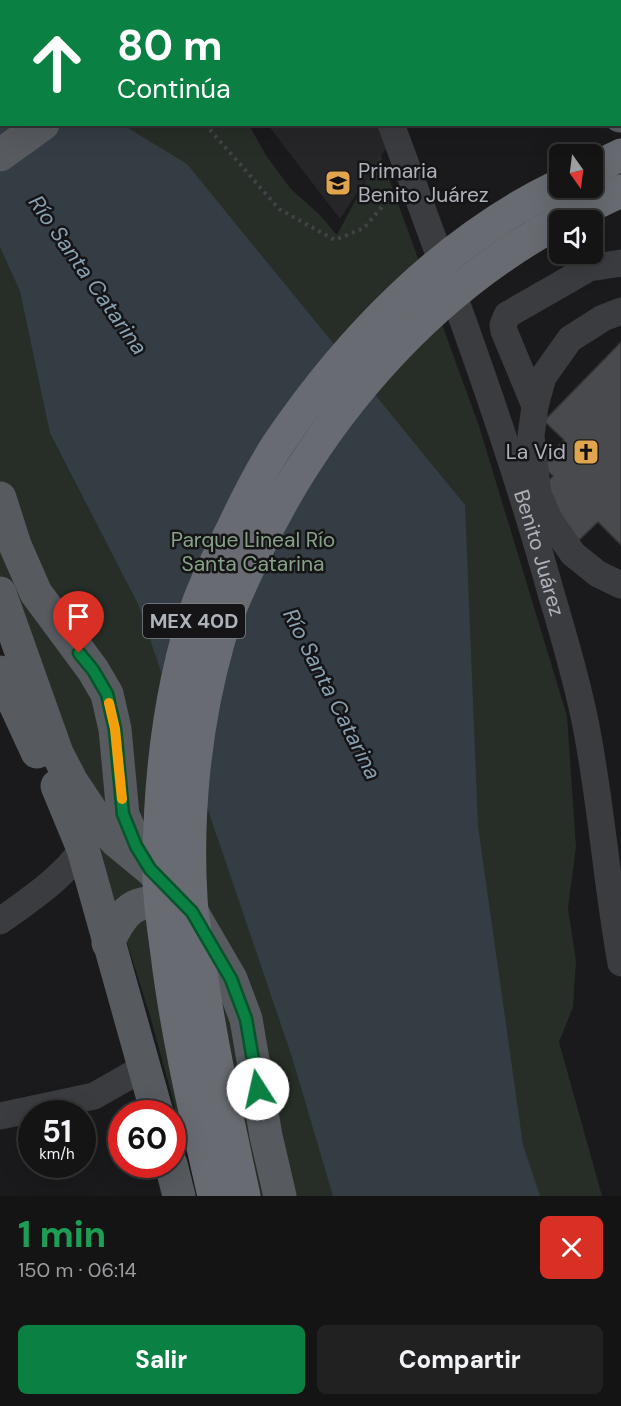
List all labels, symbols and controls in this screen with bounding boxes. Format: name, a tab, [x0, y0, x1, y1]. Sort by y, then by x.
text: 80 m	[117, 18, 223, 73]
icon: ahead	[18, 24, 96, 102]
text: Continúa	[117, 71, 231, 106]
north arrow	[549, 144, 603, 198]
map controls	[549, 144, 603, 264]
place label: Primaria Benito Juárez	[358, 157, 489, 209]
school or university icon: Primaria Benito Juárez	[323, 168, 353, 198]
water label: Río Santa Catarina	[22, 189, 154, 361]
button: sound	[549, 210, 603, 264]
church icon: La Vid	[571, 437, 601, 467]
place label: La Vid	[506, 438, 566, 466]
street label: Benito Juárez	[507, 486, 571, 620]
park label: Parque Lineal Río Santa Catarina	[171, 526, 335, 578]
pin	[53, 591, 104, 653]
icon: arrive	[62, 600, 95, 633]
water label: Río Santa Catarina	[276, 603, 388, 785]
road number: MEX 40D	[143, 604, 245, 638]
position arrow	[226, 1057, 290, 1121]
speed limit sign: 60	[108, 1100, 186, 1178]
text: 51	[42, 1112, 72, 1151]
text: km/h	[39, 1144, 75, 1164]
text: 1 min	[18, 1211, 106, 1258]
button: close	[540, 1216, 603, 1279]
text: 150 m · 06:14	[18, 1257, 137, 1283]
button: Salir	[18, 1325, 305, 1394]
button: Compartir	[317, 1325, 603, 1394]

